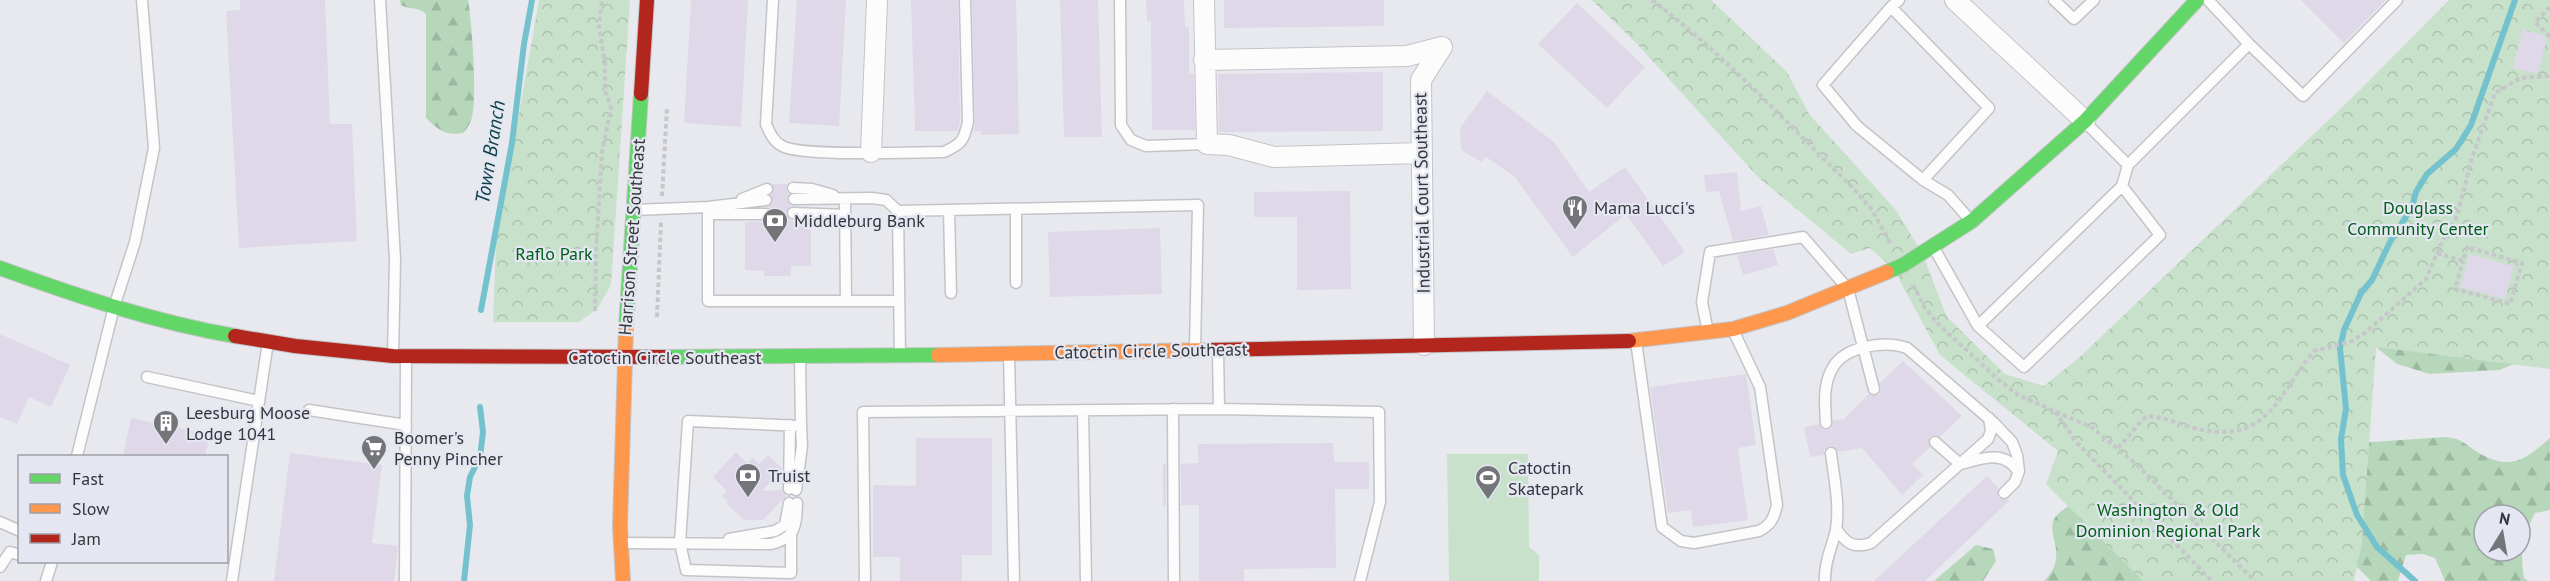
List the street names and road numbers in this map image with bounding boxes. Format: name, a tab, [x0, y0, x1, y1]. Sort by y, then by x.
street label: Industrial Court Southeast	[1408, 92, 1435, 294]
street label: Harrison Street Southeast	[613, 138, 650, 336]
street label: Catoctin Circle Southeast	[1054, 337, 1248, 364]
street label: Catoctin Circle Southeast	[568, 346, 762, 369]

